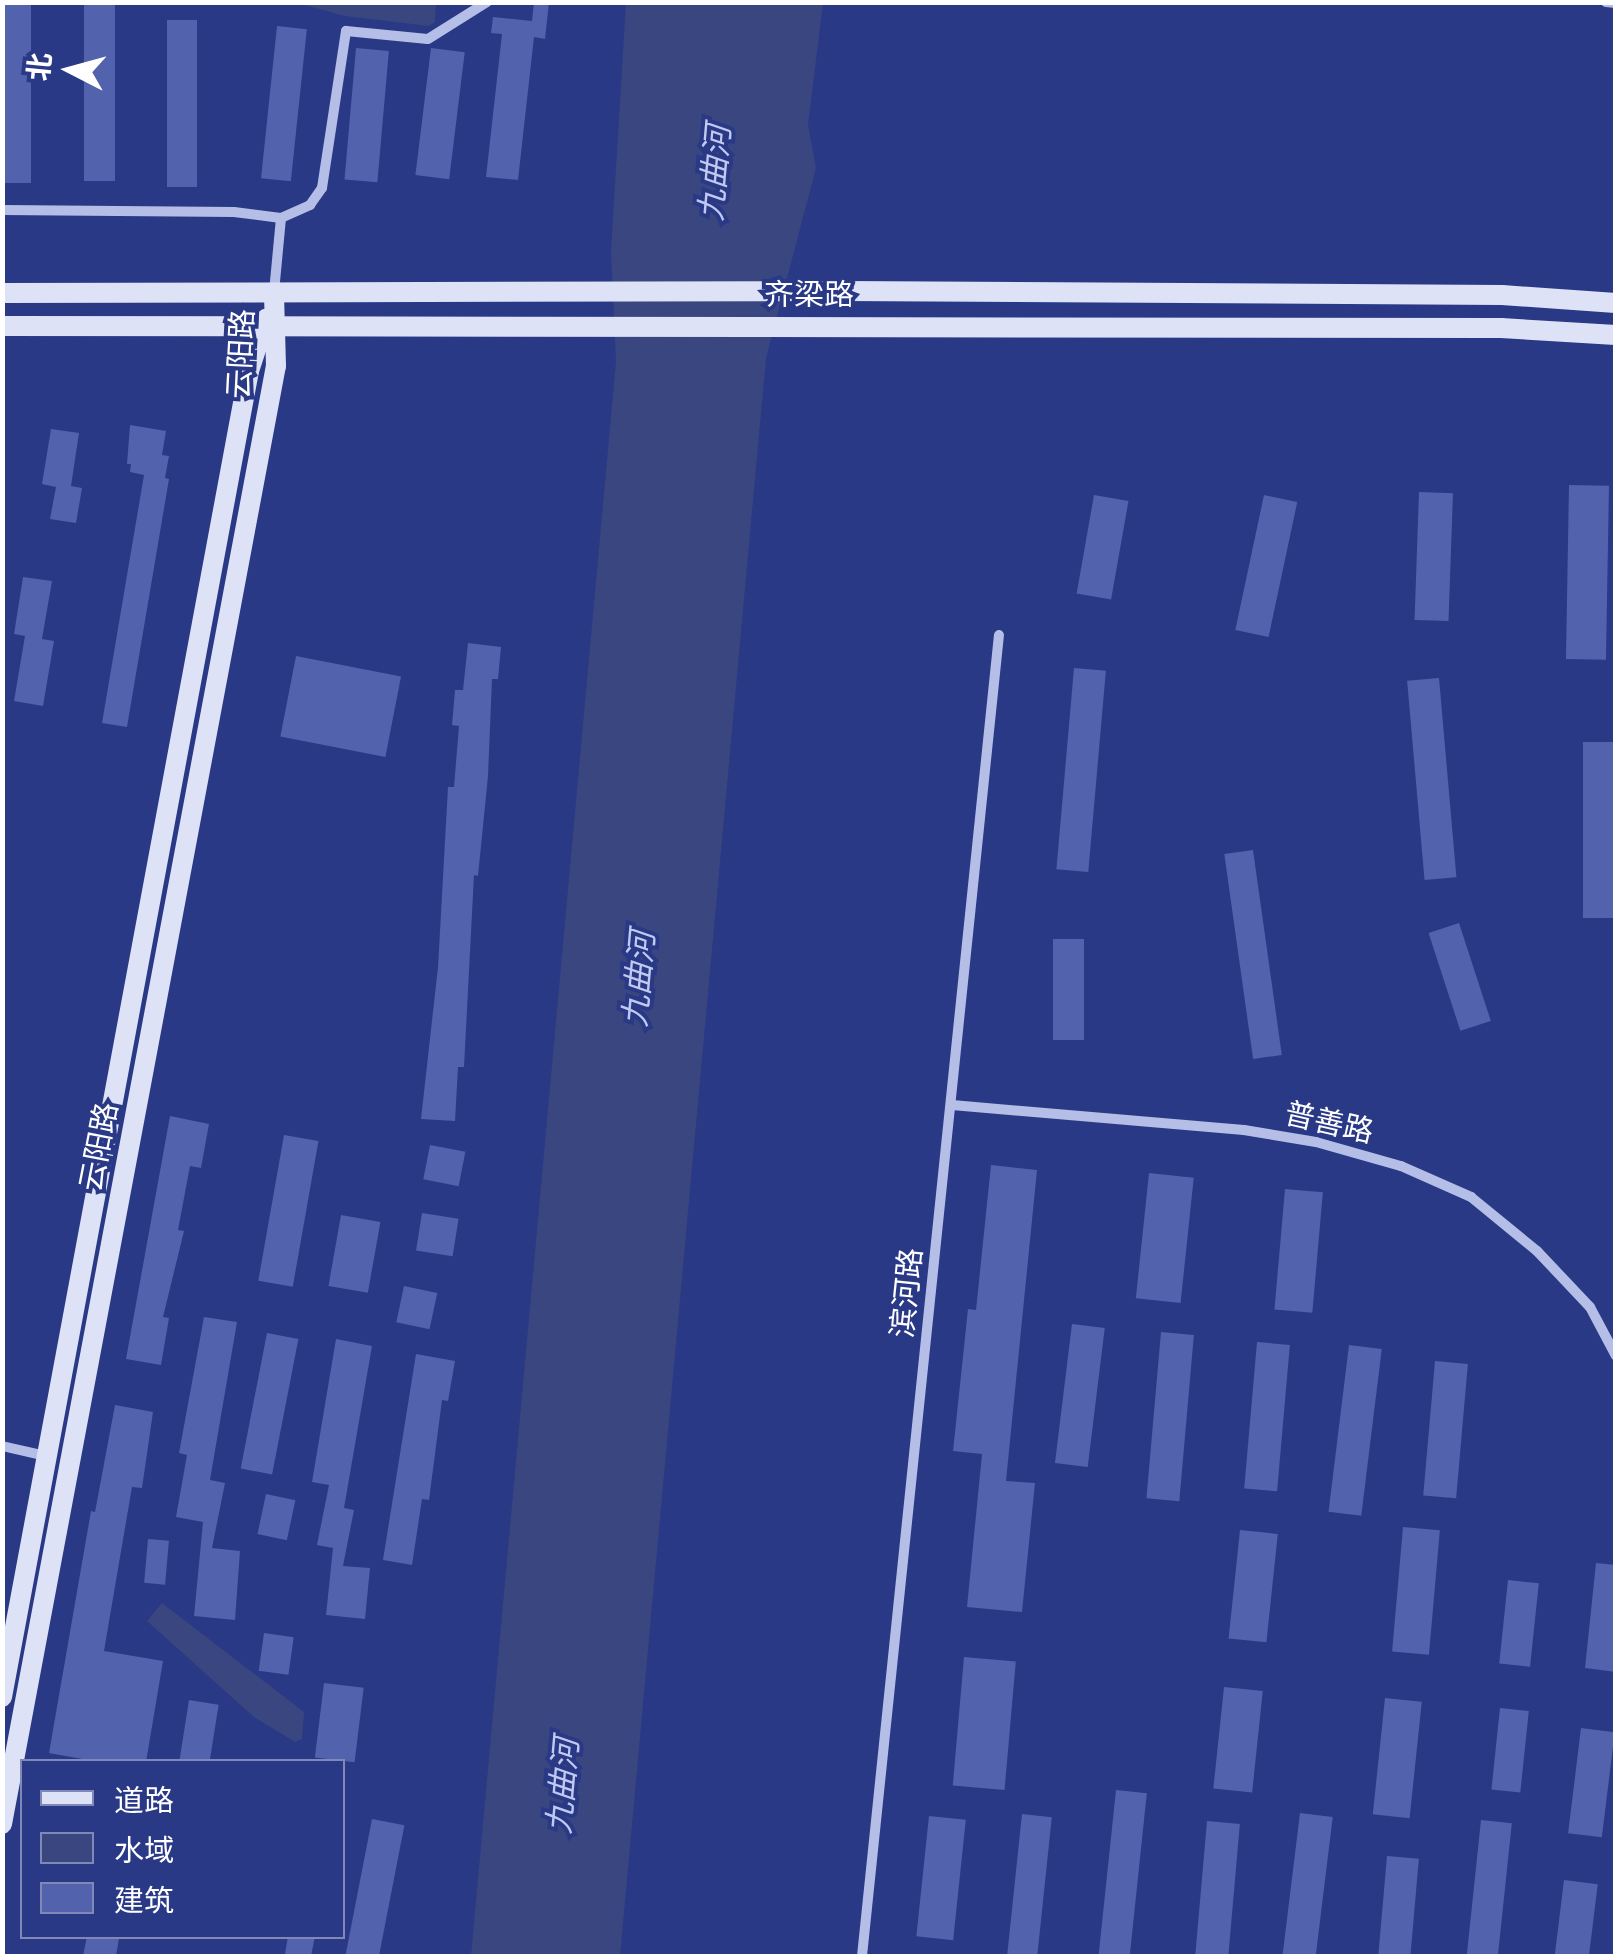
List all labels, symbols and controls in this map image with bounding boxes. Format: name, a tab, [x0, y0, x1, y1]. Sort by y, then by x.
north arrow	[20, 20, 120, 120]
text: 北	[23, 51, 57, 82]
water label: 九曲河	[692, 124, 738, 222]
street label: 齐梁路	[764, 277, 854, 313]
street label: 云阳路	[221, 308, 261, 400]
water label: 九曲河	[616, 930, 662, 1028]
street label: 普善路	[1281, 1095, 1377, 1151]
street label: 云阳路	[73, 1099, 125, 1195]
street label: 滨河路	[884, 1246, 930, 1340]
water label: 九曲河	[540, 1737, 586, 1835]
legend	[20, 1759, 345, 1939]
text: 道路	[114, 1784, 174, 1817]
text: 水域	[114, 1834, 174, 1867]
text: 建筑	[114, 1884, 174, 1917]

